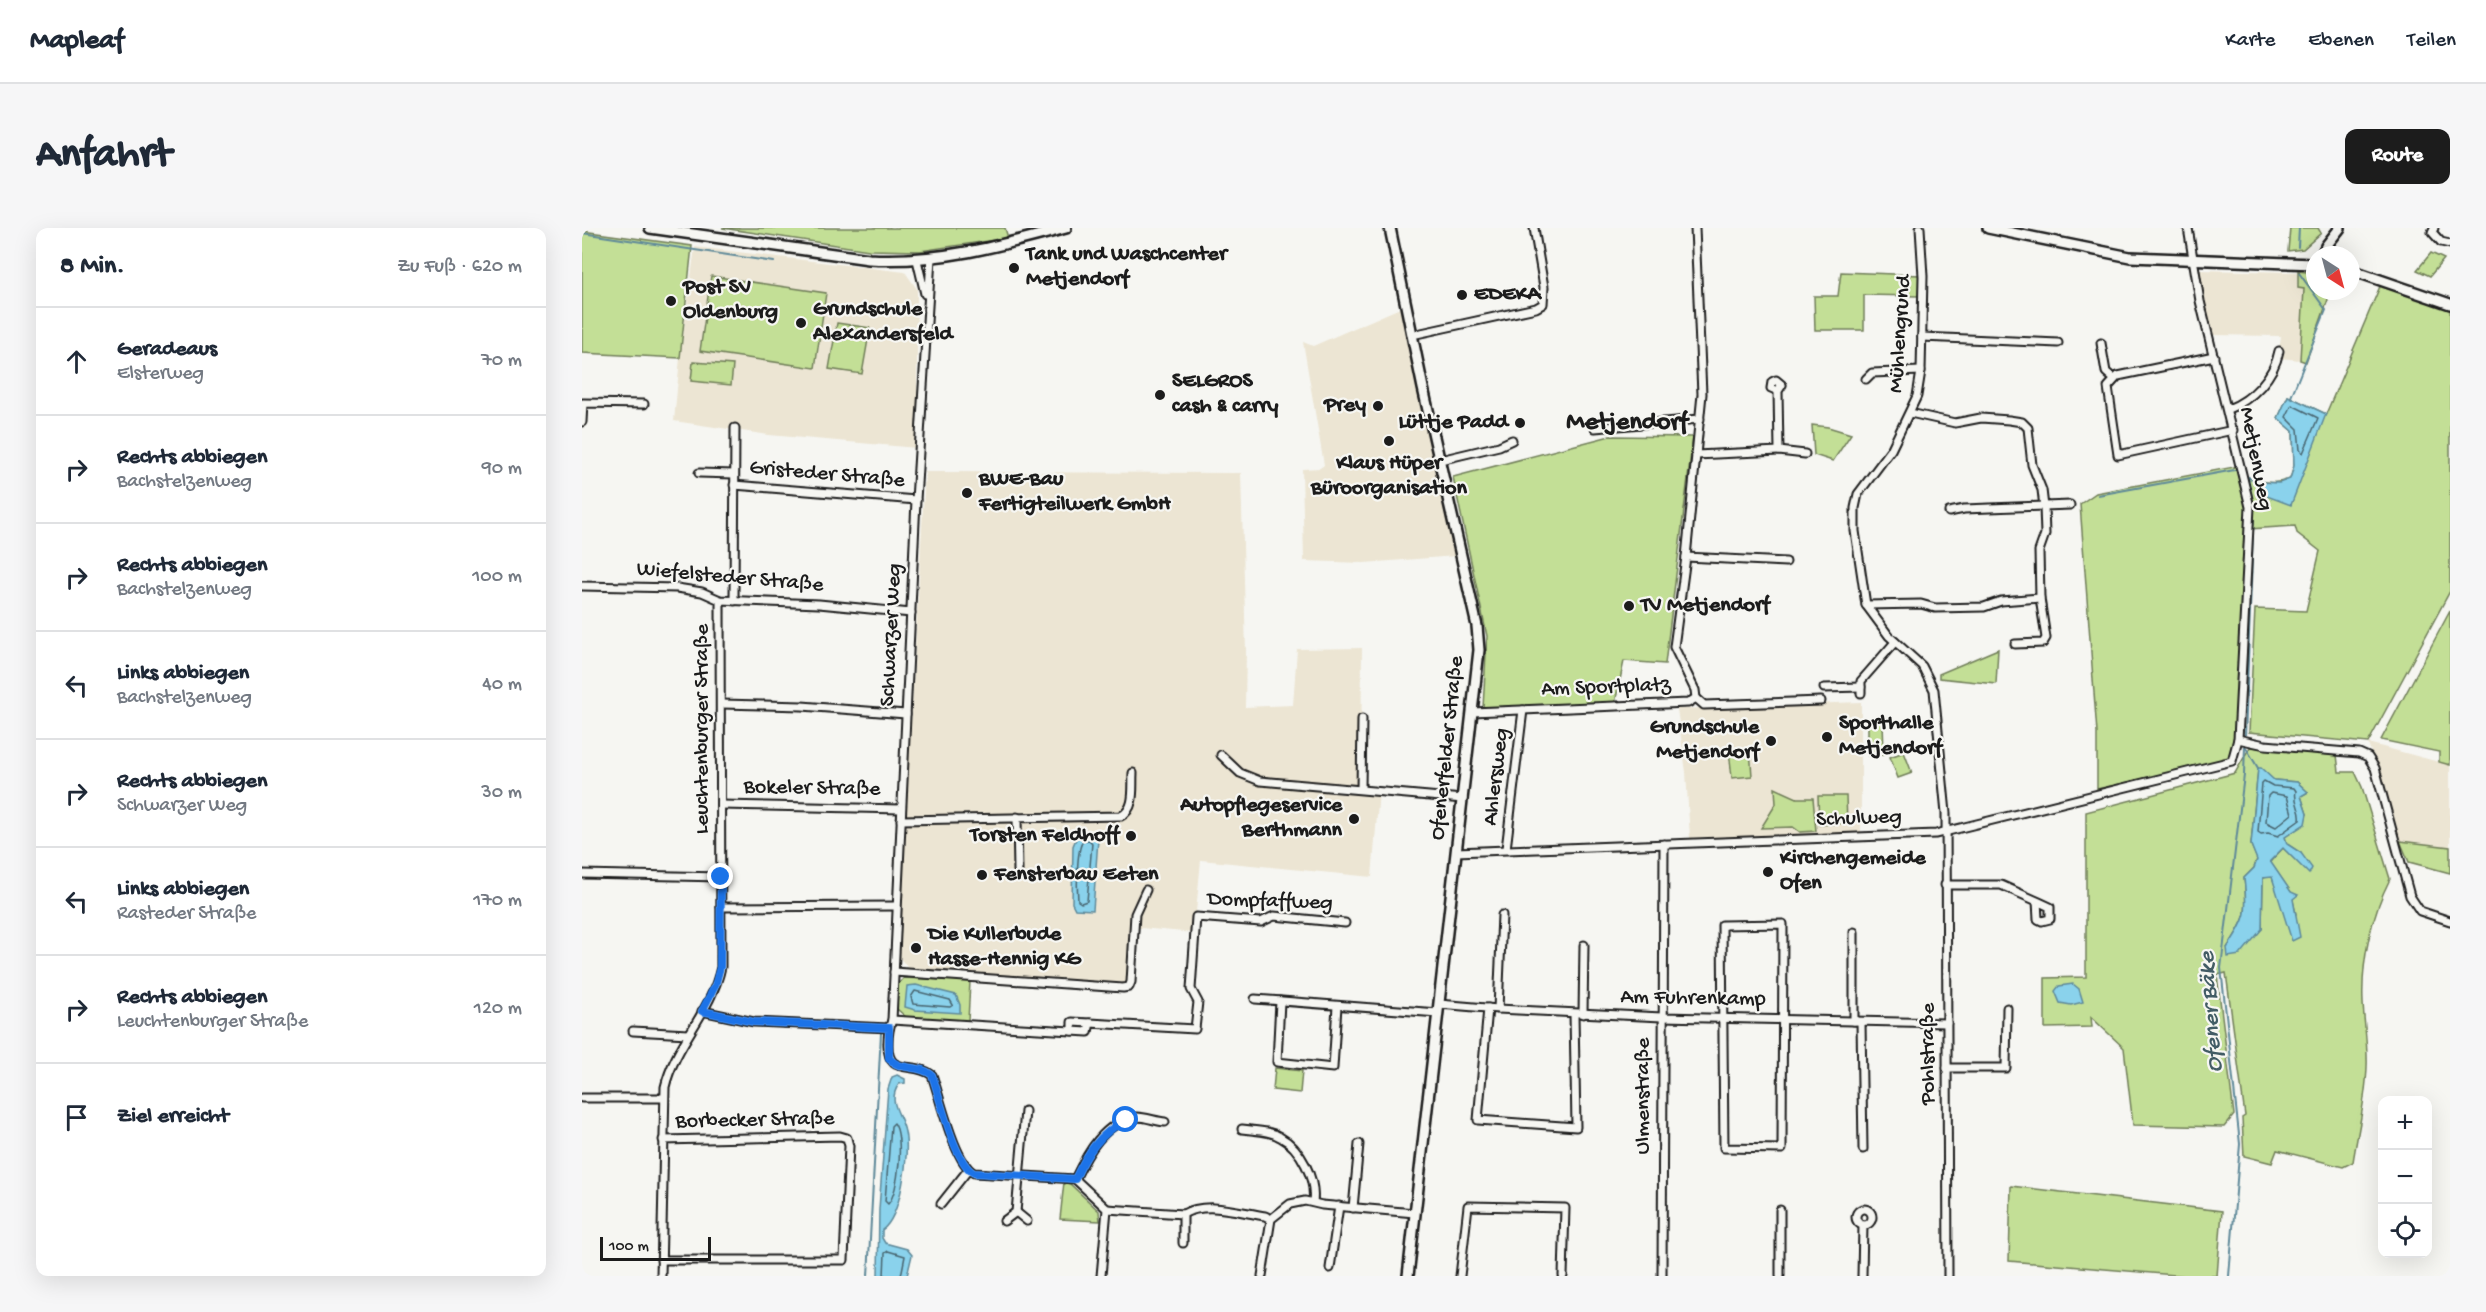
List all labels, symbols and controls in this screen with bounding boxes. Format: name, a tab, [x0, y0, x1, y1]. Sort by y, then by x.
text: Mapleaf	[30, 25, 124, 58]
text: Karte	[2225, 29, 2275, 54]
text: Ebenen	[2308, 29, 2374, 54]
text: Teilen	[2407, 29, 2456, 54]
button: Route	[2345, 129, 2450, 184]
text: Anfahrt	[36, 132, 171, 181]
place label: Tank und Waschcenter Metjendorf	[1024, 242, 1229, 293]
north arrow	[2306, 246, 2360, 300]
text: 8 Min.	[60, 252, 125, 283]
text: Zu Fuß · 620 m	[397, 256, 522, 279]
marker: Tank und Waschcenter Metjendorf	[1007, 261, 1021, 275]
street label: Mühlengrund	[1884, 272, 1918, 394]
place label: Post SV Oldenburg	[682, 275, 779, 326]
place label: EDEKA	[1474, 282, 1543, 308]
marker: EDEKA	[1455, 288, 1469, 302]
marker: Post SV Oldenburg	[664, 294, 678, 308]
place label: Grundschule Alexandersfeld	[812, 297, 954, 348]
marker: Grundschule Alexandersfeld	[794, 316, 808, 330]
text: Geradeaus	[117, 337, 217, 363]
icon: ahead	[60, 345, 93, 378]
text: 70 m	[481, 350, 522, 373]
text: Elsterweg	[117, 363, 204, 386]
place label: SELGROS cash & carry	[1172, 369, 1278, 420]
marker: SELGROS cash & carry	[1153, 388, 1167, 402]
place label: Prey	[1323, 393, 1366, 419]
marker: Prey	[1371, 399, 1385, 413]
street label: Metjenweg	[2232, 405, 2278, 513]
district label: Metjendorf	[1566, 408, 1691, 439]
place label: Lüttje Padd	[1399, 410, 1510, 436]
marker: Lüttje Padd	[1513, 416, 1527, 430]
marker: Klaus Hüper Büroorganisation	[1382, 434, 1396, 448]
text: Rechts abbiegen	[117, 445, 267, 471]
place label: Klaus Hüper Büroorganisation	[1310, 451, 1467, 502]
icon: right	[60, 453, 93, 486]
street label: Gristeder Straße	[748, 455, 906, 495]
text: 90 m	[482, 458, 522, 481]
place label: BWE-Bau Fertigteilwerk GmbH	[978, 467, 1172, 518]
text: Bachstelzenweg	[117, 471, 252, 494]
marker: BWE-Bau Fertigteilwerk GmbH	[960, 486, 974, 500]
text: Rechts abbiegen	[117, 553, 267, 579]
street label: Wiefelsteder Straße	[636, 557, 825, 599]
icon: right	[60, 561, 93, 594]
street label: Schwarzer Weg	[875, 563, 909, 707]
text: 100 m	[472, 566, 522, 589]
text: Bachstelzenweg	[117, 579, 252, 602]
place label: TV Metjendorf	[1639, 593, 1772, 619]
marker: TV Metjendorf	[1622, 599, 1636, 613]
street label: Leuchtenburger Straße	[690, 623, 716, 834]
street label: Ofenerfelder Straße	[1425, 654, 1471, 841]
text: Links abbiegen	[117, 661, 249, 687]
icon: left	[60, 669, 93, 702]
street label: Am Sportplatz	[1541, 673, 1673, 703]
text: 40 m	[482, 674, 522, 697]
text: Bachstelzenweg	[117, 687, 252, 710]
place label: Sporthalle Metjendorf	[1839, 711, 1944, 762]
place label: Grundschule Metjendorf	[1650, 715, 1761, 766]
street label: Ahlersweg	[1478, 727, 1516, 827]
marker: Sporthalle Metjendorf	[1820, 730, 1834, 744]
marker: Grundschule Metjendorf	[1764, 734, 1778, 748]
text: Rechts abbiegen	[117, 769, 267, 795]
street label: Bokeler Straße	[742, 775, 881, 803]
icon: right	[60, 777, 93, 810]
text: 30 m	[481, 782, 522, 805]
place label: Autopflegeservice Berthmann	[1179, 793, 1343, 844]
text: Schwarzer Weg	[117, 795, 247, 818]
street label: Schulweg	[1816, 805, 1902, 833]
marker: Autopflegeservice Berthmann	[1347, 812, 1361, 826]
place label: Torsten Feldhoff	[968, 823, 1121, 849]
marker: Torsten Feldhoff	[1124, 829, 1138, 843]
place label: Kirchengemeide Ofen	[1779, 846, 1926, 897]
place label: Fensterbau Eeten	[993, 862, 1159, 888]
route end	[707, 863, 733, 889]
marker: Kirchengemeide Ofen	[1761, 865, 1775, 879]
marker: Fensterbau Eeten	[975, 868, 989, 882]
text: Links abbiegen	[117, 877, 249, 903]
icon: left	[60, 885, 93, 918]
street label: Dompfaffweg	[1205, 887, 1333, 917]
text: 170 m	[473, 890, 522, 913]
text: Rasteder Straße	[117, 903, 256, 926]
place label: Die Kullerbude Hasse-Hennig KG	[926, 922, 1082, 973]
marker: Die Kullerbude Hasse-Hennig KG	[909, 941, 923, 955]
water label: Ofener Bäke	[2193, 949, 2231, 1073]
text: Rechts abbiegen	[117, 985, 267, 1011]
street label: Am Fuhrenkamp	[1620, 985, 1766, 1013]
icon: right	[60, 993, 93, 1026]
text: 120 m	[474, 998, 522, 1021]
street label: Pohlstraße	[1916, 1002, 1942, 1106]
text: Leuchtenburger Straße	[117, 1011, 308, 1034]
street label: Ulmenstraße	[1631, 1037, 1657, 1154]
map controls	[2378, 1096, 2432, 1258]
button: +	[2378, 1096, 2432, 1150]
icon: arrive	[60, 1101, 93, 1134]
text: Ziel erreicht	[117, 1104, 229, 1130]
route start	[1112, 1106, 1138, 1132]
street label: Borbecker Straße	[674, 1107, 835, 1135]
button: −	[2378, 1150, 2432, 1204]
button: locate	[2378, 1204, 2432, 1258]
scale bar	[600, 1234, 711, 1262]
text: 100 m	[609, 1238, 649, 1257]

